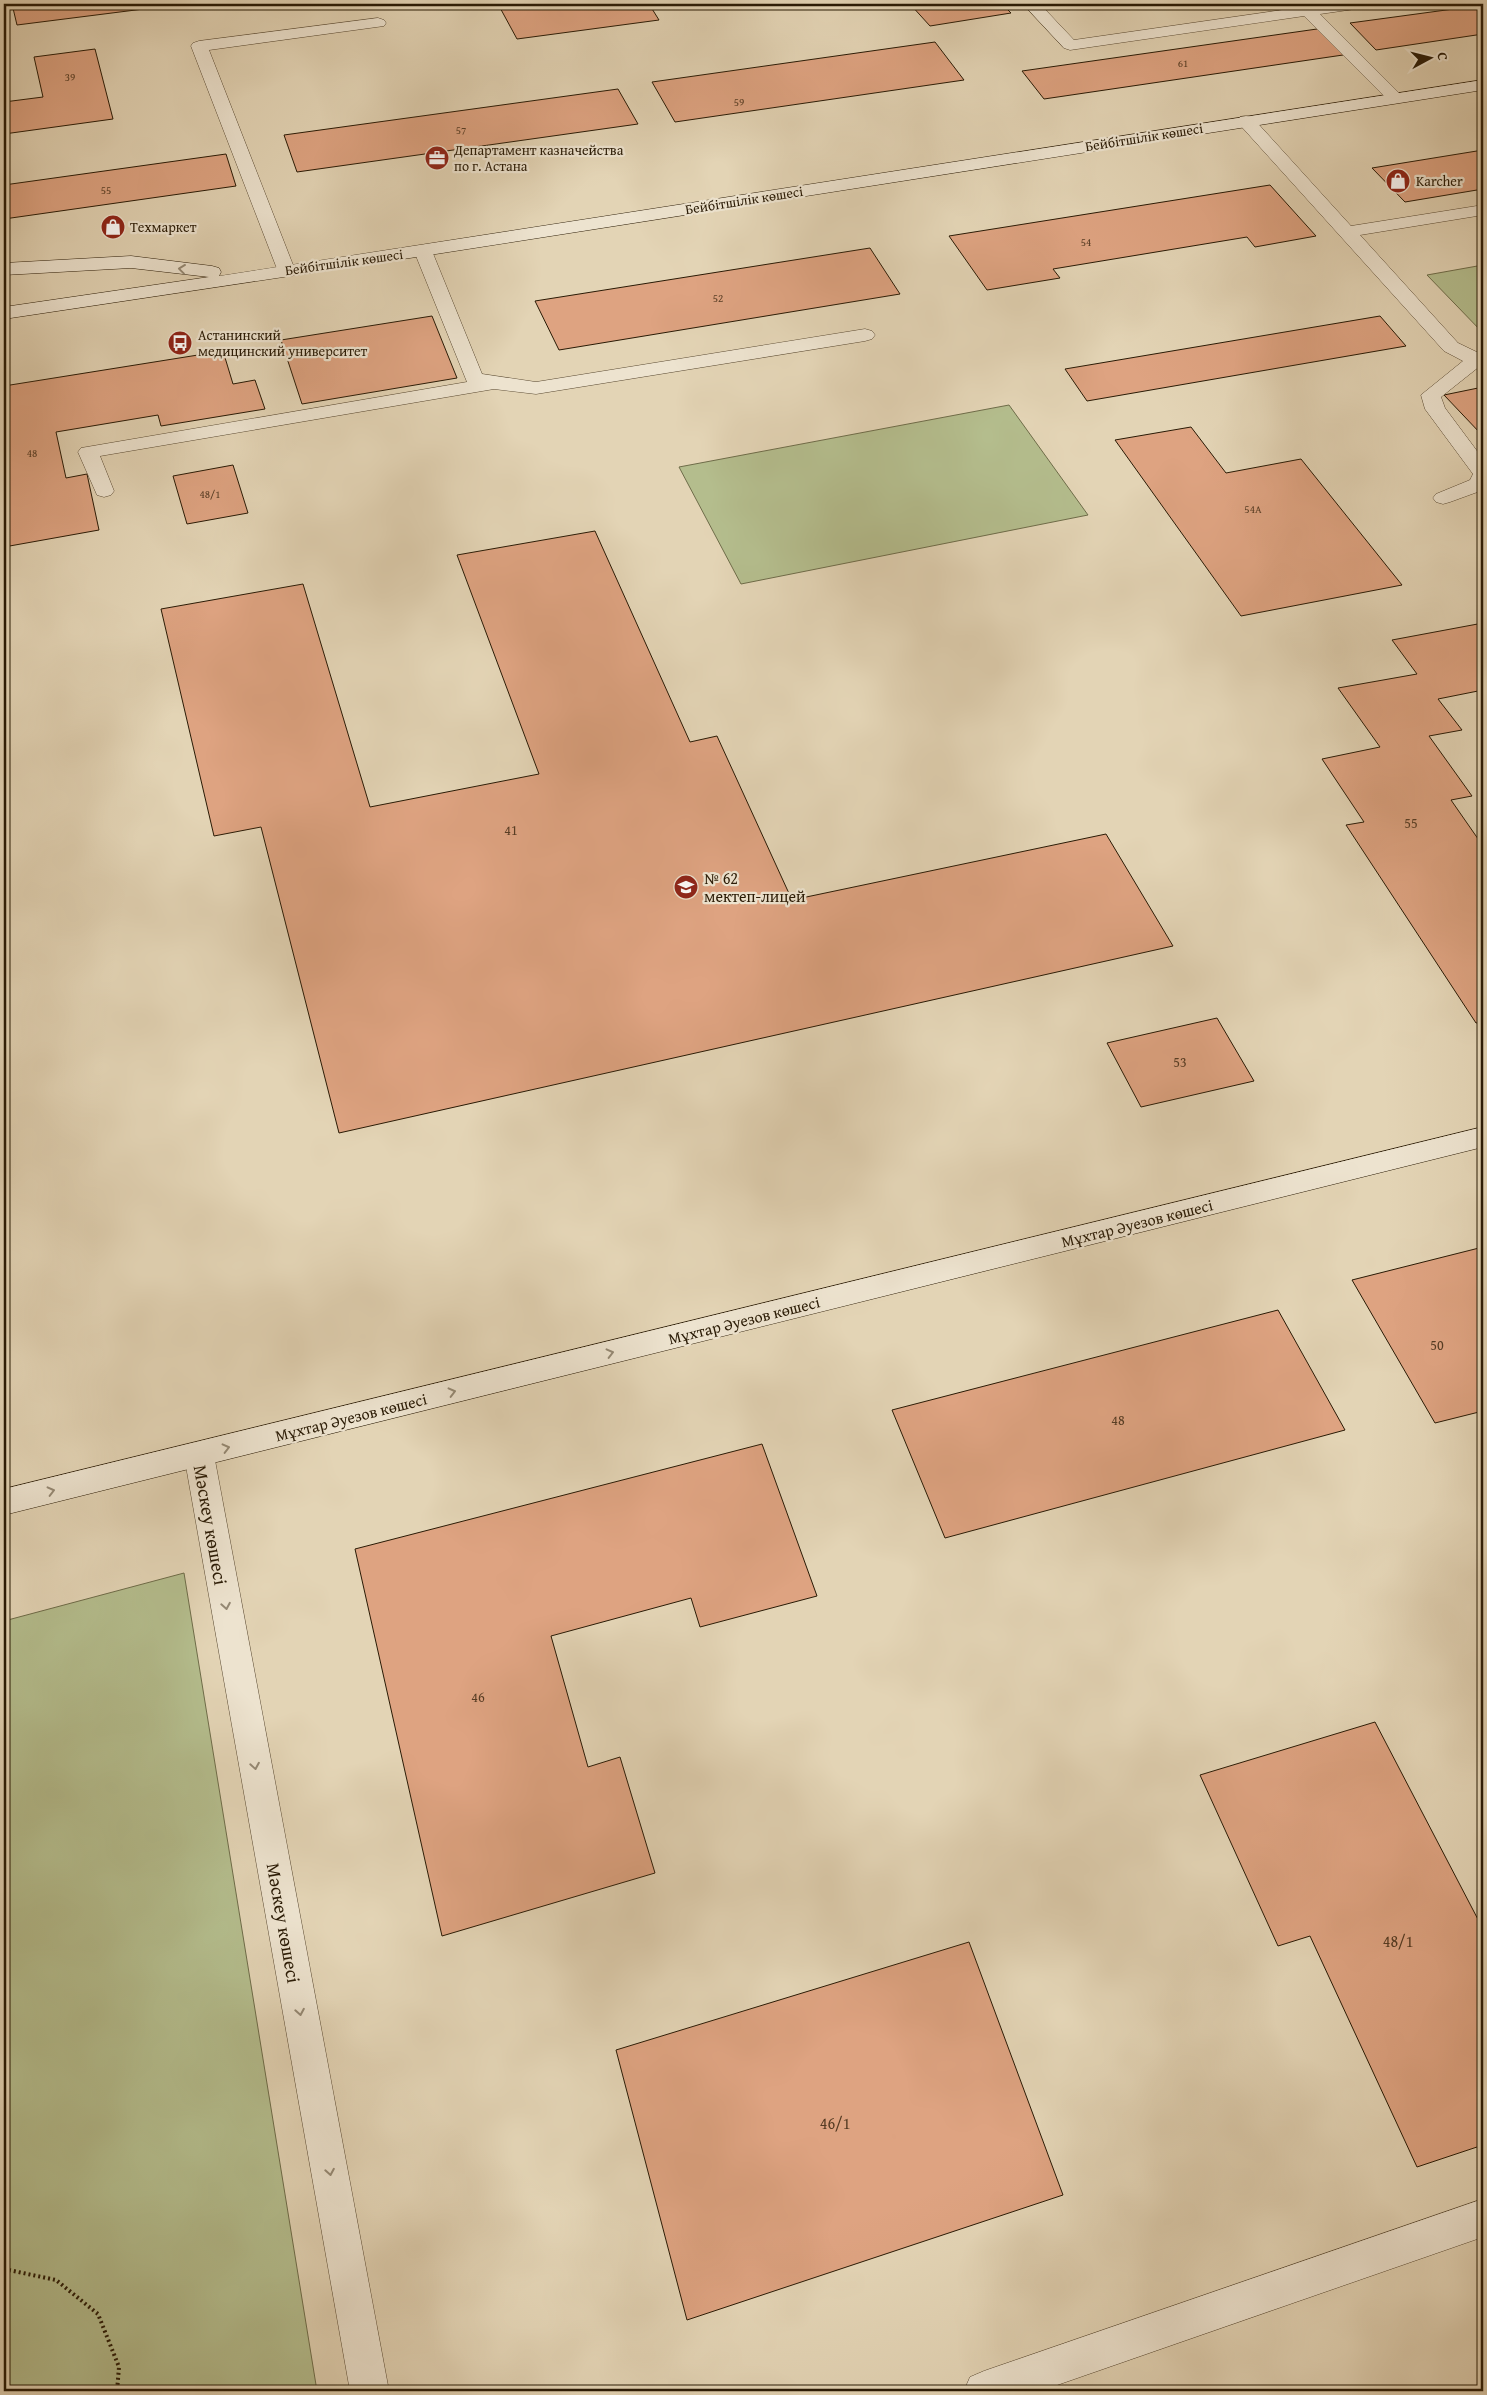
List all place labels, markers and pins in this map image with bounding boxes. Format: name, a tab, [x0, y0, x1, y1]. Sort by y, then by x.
place label: Департамент казначейства по г. Астана	[453, 140, 624, 176]
office icon: Департамент казначейства по г. Астана	[424, 145, 450, 171]
shop icon: Karcher	[1385, 168, 1411, 194]
place label: Karcher	[1416, 171, 1463, 191]
shop icon: Техмаркет	[100, 214, 126, 240]
place label: Техмаркет	[130, 217, 197, 237]
place label: Астанинский медицинский университет	[198, 325, 368, 361]
bus stop icon: Астанинский медицинский университет	[167, 330, 193, 356]
place label: № 62 мектеп-лицей	[704, 866, 806, 908]
school or university icon: № 62 мектеп-лицей	[673, 874, 699, 900]

